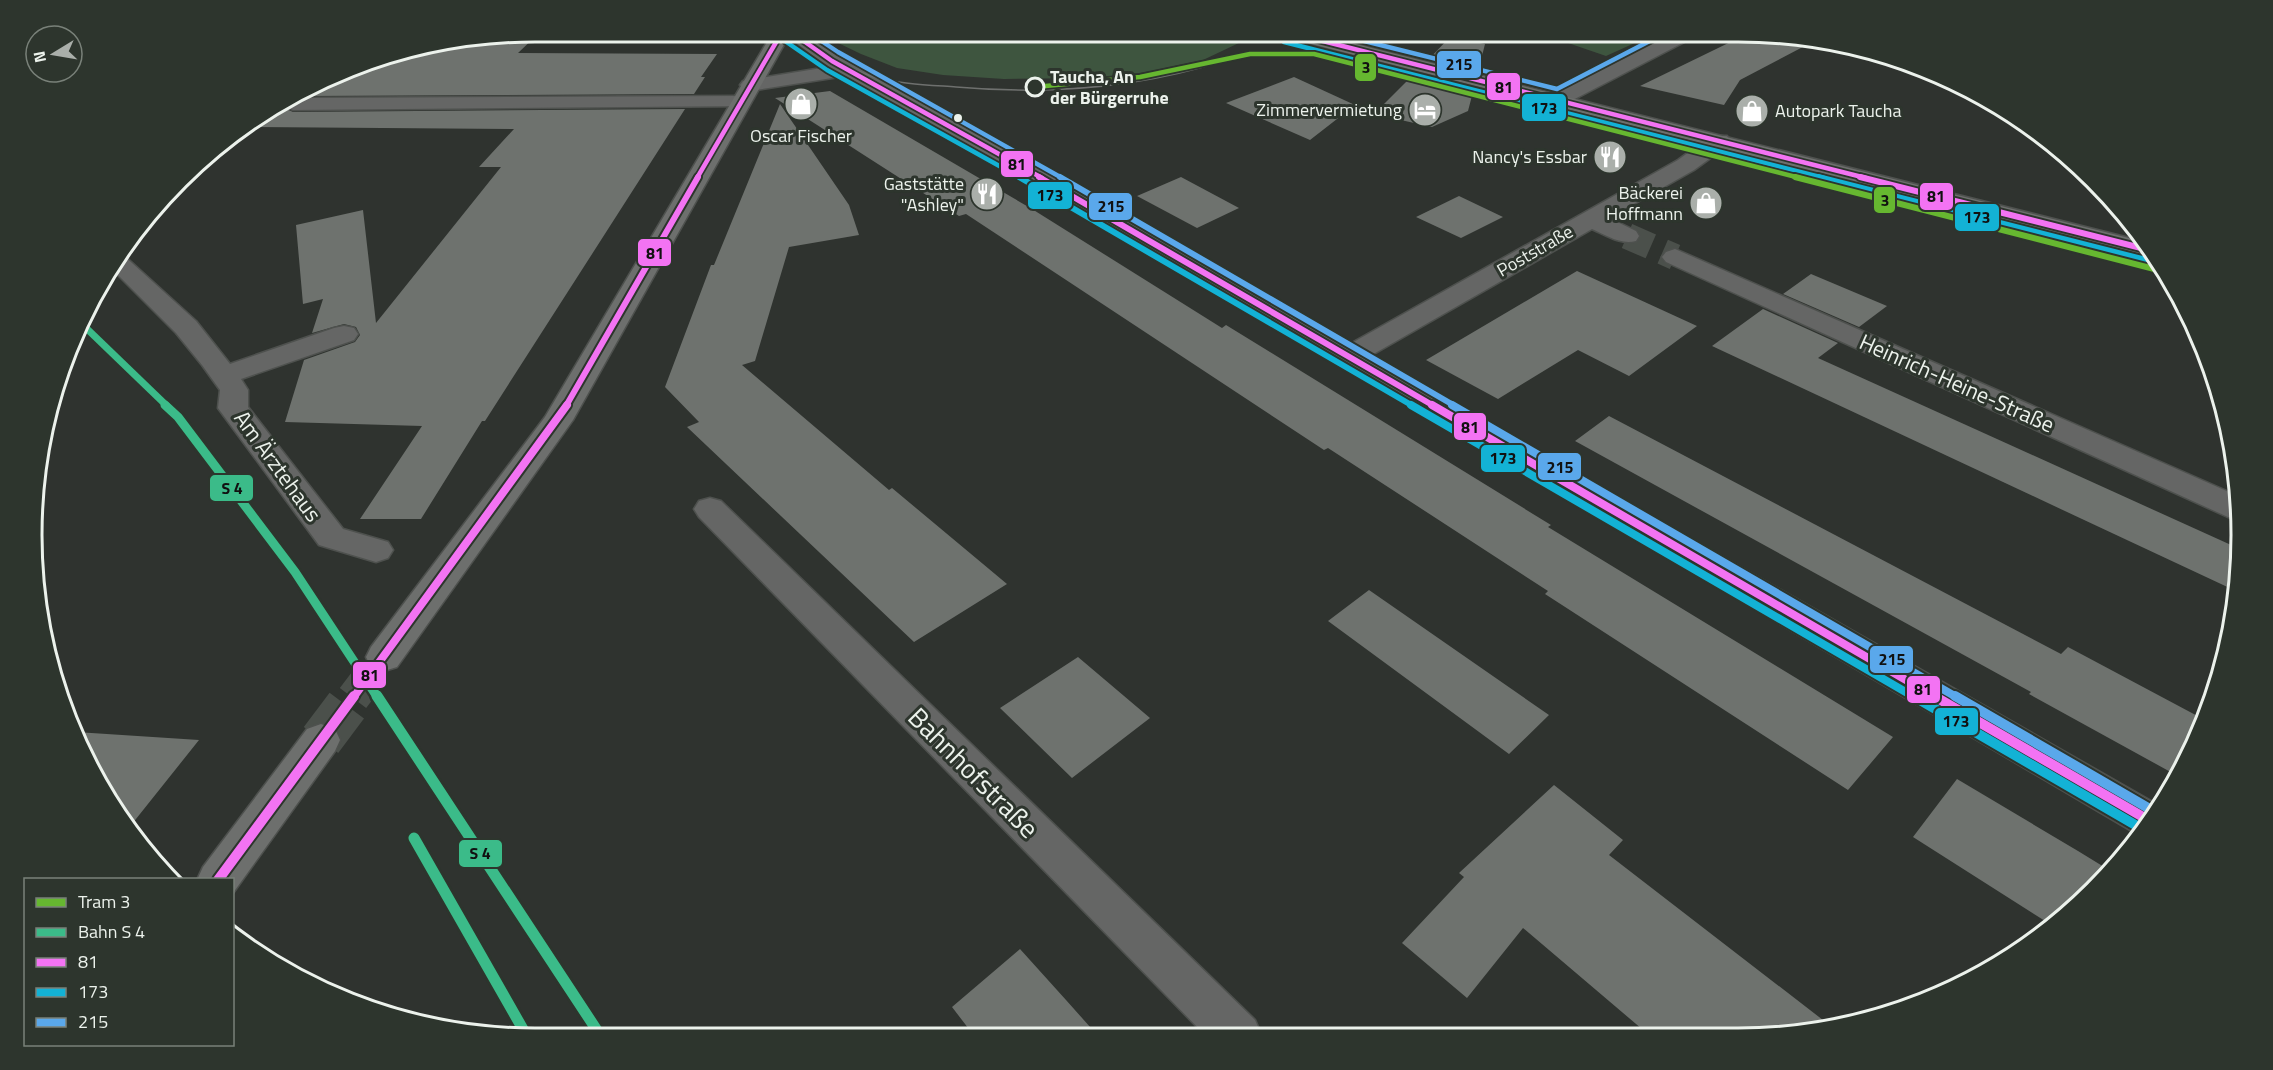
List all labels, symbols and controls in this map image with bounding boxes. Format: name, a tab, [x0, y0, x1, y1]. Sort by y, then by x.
north arrow	[24, 24, 84, 84]
text: N	[26, 49, 52, 65]
line badge: 215	[1436, 50, 1482, 79]
text: 215	[1446, 52, 1472, 76]
line badge: 3	[1354, 53, 1377, 82]
text: 3	[1362, 55, 1370, 79]
place label: Taucha, An der Bürgerruhe	[1050, 63, 1169, 111]
line badge: 81	[1486, 72, 1521, 101]
text: 81	[1495, 75, 1513, 99]
marker: Taucha, An der Bürgerruhe	[1025, 77, 1045, 97]
shop icon: Oscar Fischer	[783, 86, 819, 122]
hotel icon: Zimmervermietung	[1407, 92, 1443, 128]
line badge: 173	[1521, 93, 1567, 122]
shop icon: Autopark Taucha	[1734, 93, 1770, 129]
place label: Zimmervermietung	[1256, 96, 1402, 123]
text: 173	[1531, 96, 1557, 120]
place label: Autopark Taucha	[1775, 97, 1901, 124]
unlabelled marker	[952, 112, 964, 124]
place label: Oscar Fischer	[750, 122, 852, 149]
restaurant icon: Nancy's Essbar	[1592, 139, 1628, 175]
place label: Nancy's Essbar	[1472, 143, 1587, 170]
line badge: 81	[1000, 150, 1034, 178]
text: 81	[1008, 152, 1026, 176]
place label: Gaststätte "Ashley"	[884, 170, 964, 218]
restaurant icon: Gaststätte "Ashley"	[969, 176, 1005, 212]
place label: Bäckerei Hoffmann	[1606, 179, 1683, 227]
line badge: 173	[1027, 181, 1073, 210]
line badge: 81	[1919, 182, 1954, 211]
text: 173	[1037, 183, 1063, 207]
text: 81	[1927, 184, 1945, 208]
shop icon: Bäckerei Hoffmann	[1688, 185, 1724, 221]
line badge: 3	[1873, 186, 1896, 214]
text: 3	[1881, 188, 1889, 212]
line badge: 215	[1088, 192, 1133, 221]
text: 215	[1098, 194, 1124, 218]
line badge: 173	[1954, 203, 2000, 232]
text: 173	[1964, 205, 1990, 229]
street label: Poststraße	[1492, 218, 1578, 283]
line badge: 81	[637, 238, 672, 267]
text: 81	[646, 241, 664, 265]
street label: Heinrich-Heine-Straße	[1854, 325, 2060, 441]
street label: Am Ärztehaus	[226, 403, 330, 529]
line badge: 81	[1453, 412, 1487, 441]
text: 81	[1461, 415, 1479, 439]
line badge: 173	[1480, 444, 1526, 473]
text: 173	[1490, 446, 1516, 470]
line badge: 215	[1537, 452, 1582, 481]
text: 215	[1547, 455, 1573, 479]
line badge: S 4	[209, 474, 254, 502]
text: S 4	[221, 476, 243, 500]
line badge: 215	[1869, 645, 1914, 674]
text: 215	[1879, 647, 1905, 671]
line badge: 81	[352, 661, 387, 689]
text: 81	[361, 663, 379, 687]
line badge: 81	[1906, 675, 1941, 704]
text: 81	[1914, 677, 1932, 701]
street label: Bahnhofstraße	[899, 697, 1049, 847]
line badge: 173	[1934, 707, 1979, 736]
text: 173	[1943, 709, 1969, 733]
line badge: S 4	[458, 839, 503, 868]
text: S 4	[469, 841, 491, 865]
legend	[24, 878, 234, 1046]
text: Tram 3	[78, 888, 130, 915]
text: Bahn S 4	[78, 918, 145, 945]
text: 81	[78, 948, 98, 975]
text: 173	[78, 978, 108, 1005]
text: 215	[78, 1008, 108, 1035]

